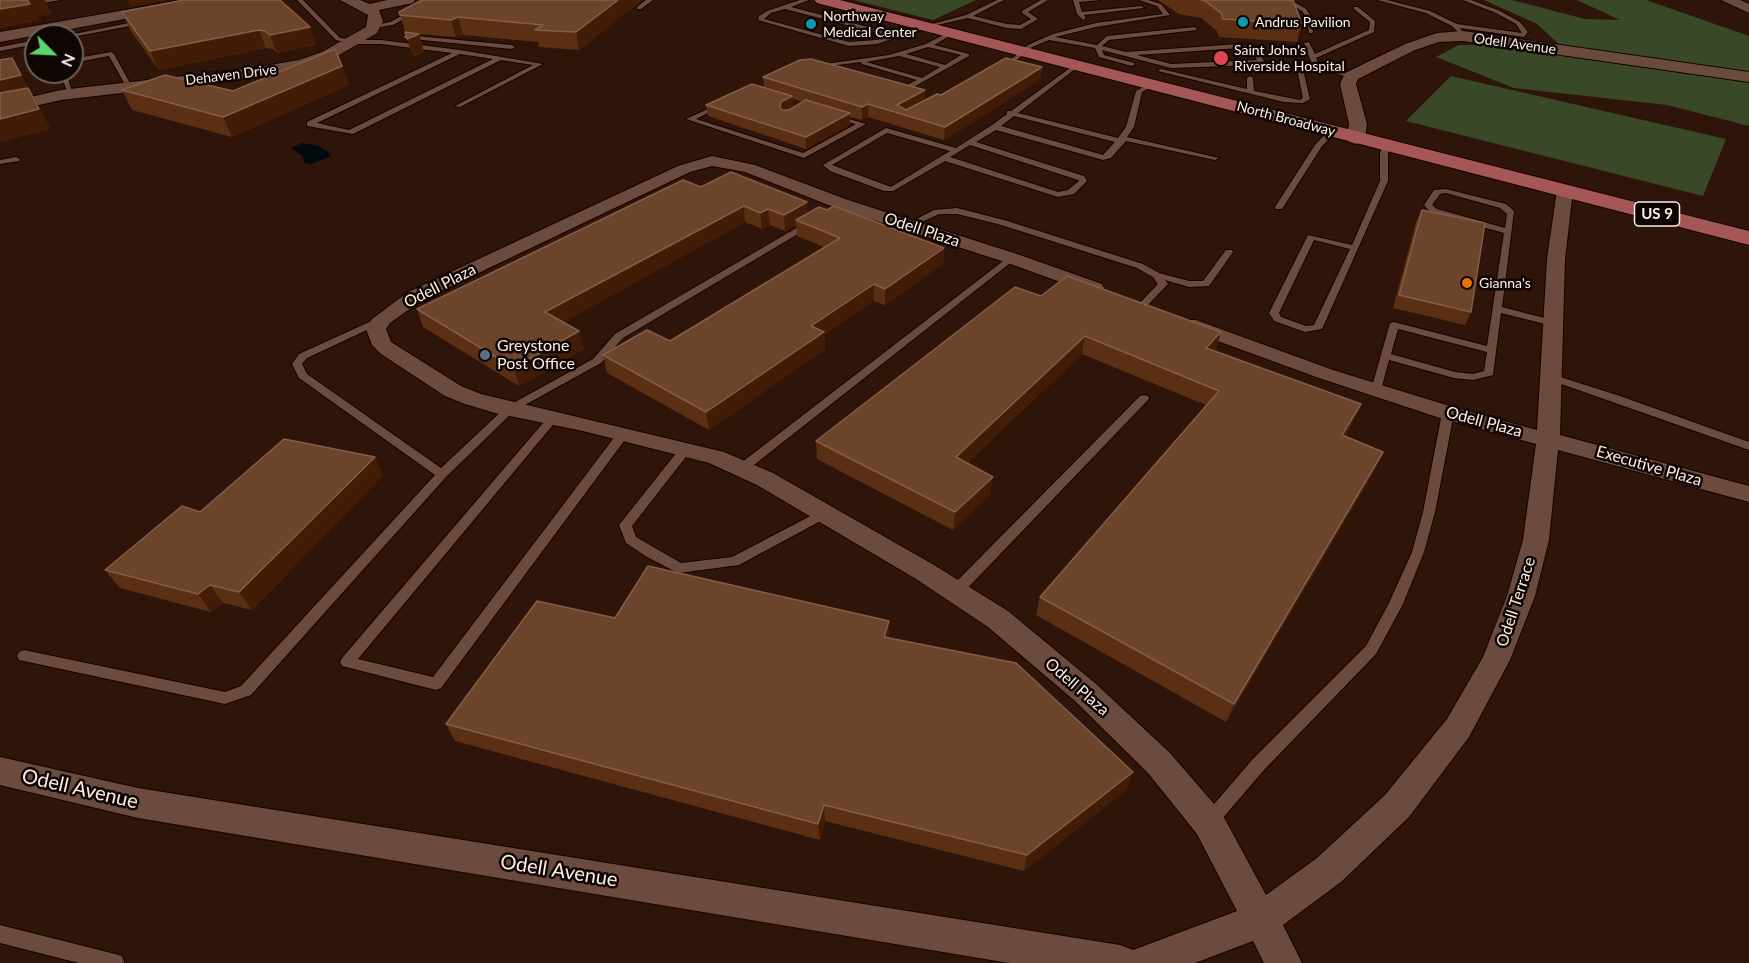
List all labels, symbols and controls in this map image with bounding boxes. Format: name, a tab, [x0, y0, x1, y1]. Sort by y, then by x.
place label: Northway Medical Center	[823, 8, 917, 40]
place label: Andrus Pavilion	[1255, 14, 1351, 30]
marker: Andrus Pavilion	[1236, 15, 1250, 29]
marker: Northway Medical Center	[804, 17, 818, 31]
north arrow	[24, 24, 84, 84]
street label: Odell Avenue	[1473, 30, 1557, 58]
place label: Saint John's Riverside Hospital	[1234, 42, 1345, 74]
marker: Saint John's Riverside Hospital	[1212, 49, 1230, 67]
text: N	[58, 51, 80, 70]
street label: Dehaven Drive	[184, 61, 278, 89]
street label: North Broadway	[1235, 98, 1337, 140]
road number: US 9	[1634, 202, 1680, 226]
street label: Odell Plaza	[882, 209, 962, 251]
street label: Odell Plaza	[401, 260, 479, 312]
place label: Gianna's	[1479, 275, 1531, 291]
marker: Gianna's	[1460, 276, 1474, 290]
place label: Greystone Post Office	[497, 336, 575, 374]
marker: Greystone Post Office	[478, 348, 492, 362]
street label: Odell Plaza	[1444, 403, 1524, 441]
street label: Executive Plaza	[1594, 442, 1704, 490]
street label: Odell Terrace	[1492, 555, 1540, 649]
street label: Odell Plaza	[1041, 654, 1113, 720]
street label: Odell Avenue	[20, 764, 140, 814]
street label: Odell Avenue	[499, 850, 619, 892]

